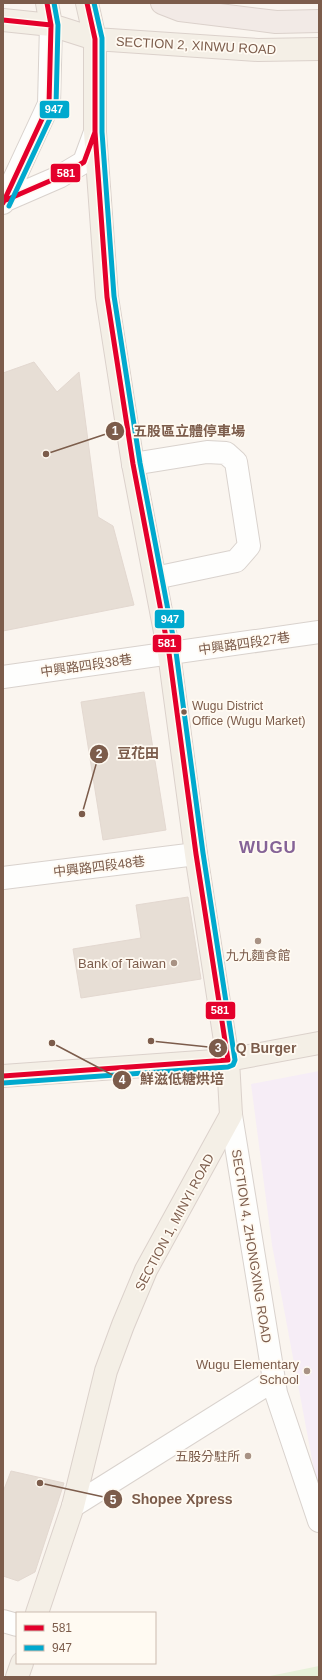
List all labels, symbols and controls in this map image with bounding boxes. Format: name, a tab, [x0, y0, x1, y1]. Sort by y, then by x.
street label: SECTION 2, XINWU ROAD	[116, 34, 276, 57]
line badge: 947	[39, 100, 70, 119]
text: 947	[45, 103, 63, 115]
line badge: 581	[50, 163, 81, 183]
text: 581	[57, 167, 75, 179]
callout: 五股區立體停車場	[105, 418, 253, 444]
text: 五股區立體停車場	[133, 423, 245, 439]
text: 1	[112, 424, 119, 438]
line badge: 947	[154, 609, 185, 629]
text: 947	[161, 613, 179, 625]
street label: 中興路四段27巷	[197, 630, 291, 657]
line badge: 581	[152, 634, 182, 653]
text: 581	[158, 637, 176, 649]
street label: 中興路四段38巷	[39, 652, 133, 679]
place label: Wugu District Office (Wugu Market)	[192, 699, 306, 728]
marker: Wugu District Office (Wugu Market)	[179, 707, 189, 717]
callout: 豆花田	[89, 741, 167, 767]
text: 豆花田	[117, 745, 159, 761]
text: 2	[96, 747, 103, 761]
district label: WUGU	[239, 838, 297, 857]
street label: 中興路四段48巷	[52, 853, 146, 880]
marker: 九九麵食館	[253, 936, 263, 946]
place label: 九九麵食館	[225, 948, 291, 963]
place label: Bank of Taiwan	[78, 956, 166, 971]
marker: Bank of Taiwan	[169, 958, 179, 968]
line badge: 581	[205, 1001, 236, 1020]
text: 581	[211, 1004, 229, 1016]
callout: Q Burger	[208, 1035, 305, 1061]
text: Q Burger	[236, 1040, 297, 1056]
text: 3	[215, 1041, 222, 1055]
callout: 鮮滋低糖烘培	[112, 1067, 232, 1093]
text: 鮮滋低糖烘培	[140, 1071, 224, 1087]
text: 4	[119, 1073, 126, 1087]
street label: SECTION 4, ZHONGXING ROAD	[229, 1148, 274, 1344]
street label: SECTION 1, MINYI ROAD	[132, 1151, 217, 1293]
place label: Wugu Elementary School	[196, 1357, 299, 1387]
marker: Wugu Elementary School	[302, 1366, 312, 1376]
place label: 五股分駐所	[175, 1449, 240, 1464]
marker: 五股分駐所	[243, 1451, 253, 1461]
callout: Shopee Xpress	[103, 1486, 240, 1512]
text: Shopee Xpress	[131, 1491, 233, 1507]
text: 5	[110, 1493, 117, 1507]
legend	[16, 1612, 156, 1664]
text: 581	[52, 1621, 72, 1635]
text: 947	[52, 1641, 72, 1655]

